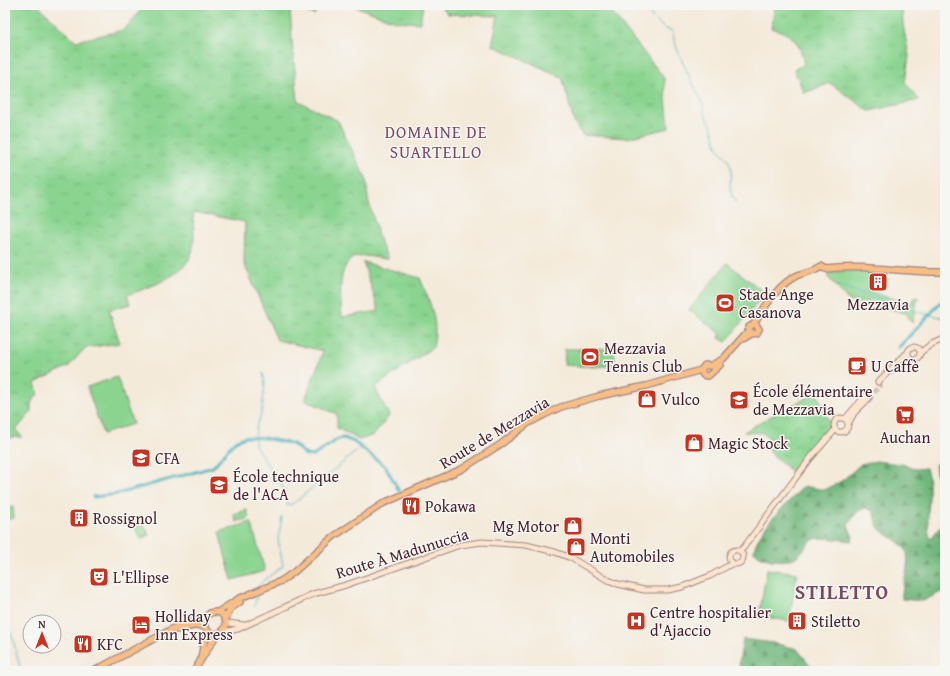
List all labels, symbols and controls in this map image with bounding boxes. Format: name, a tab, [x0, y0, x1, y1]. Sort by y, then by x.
district label: DOMAINE DE SUARTELLO	[385, 119, 487, 164]
building icon: Mezzavia	[867, 271, 889, 293]
place label: Stade Ange Casanova	[739, 282, 814, 324]
sports icon: Stade Ange Casanova	[714, 292, 736, 314]
place label: Mezzavia	[847, 292, 909, 316]
place label: Mezzavia Tennis Club	[604, 336, 682, 378]
sports icon: Mezzavia Tennis Club	[579, 346, 601, 368]
place label: U Caffè	[871, 354, 919, 378]
cafe icon: U Caffè	[846, 355, 868, 377]
place label: École élémentaire de Mezzavia	[753, 379, 873, 421]
place label: Vulco	[661, 387, 700, 411]
shop icon: Vulco	[636, 388, 658, 410]
street label: Route de Mezzavia	[435, 389, 554, 474]
school or university icon: École élémentaire de Mezzavia	[728, 389, 750, 411]
supermarket icon: Auchan	[894, 404, 916, 426]
place label: Auchan	[880, 425, 930, 449]
place label: Magic Stock	[708, 431, 789, 455]
shop icon: Magic Stock	[683, 432, 705, 454]
place label: CFA	[155, 446, 180, 470]
school or university icon: CFA	[130, 447, 152, 469]
place label: École technique de l'ACA	[233, 464, 339, 506]
school or university icon: École technique de l'ACA	[208, 474, 230, 496]
place label: Pokawa	[425, 494, 476, 518]
restaurant icon: Pokawa	[400, 495, 422, 517]
place label: Rossignol	[93, 506, 158, 530]
building icon: Rossignol	[68, 507, 90, 529]
place label: Mg Motor	[493, 514, 559, 538]
shop icon: Mg Motor	[562, 515, 584, 537]
street label: Route À Madunuccia	[333, 521, 472, 585]
place label: Monti Automobiles	[590, 526, 675, 568]
shop icon: Monti Automobiles	[565, 536, 587, 558]
place label: L'Ellipse	[113, 565, 169, 589]
theatre icon: L'Ellipse	[88, 566, 110, 588]
district label: STILETTO	[795, 577, 889, 606]
place label: Centre hospitalier d'Ajaccio	[650, 600, 772, 642]
place label: Holliday Inn Express	[155, 604, 233, 646]
place label: Stiletto	[811, 609, 860, 633]
hospital icon: Centre hospitalier d'Ajaccio	[625, 610, 647, 632]
building icon: Stiletto	[786, 610, 808, 632]
north arrow	[22, 614, 62, 654]
hotel icon: Holliday Inn Express	[130, 614, 152, 636]
text: N	[38, 616, 46, 632]
place label: KFC	[97, 632, 123, 656]
restaurant icon: KFC	[72, 633, 94, 655]

